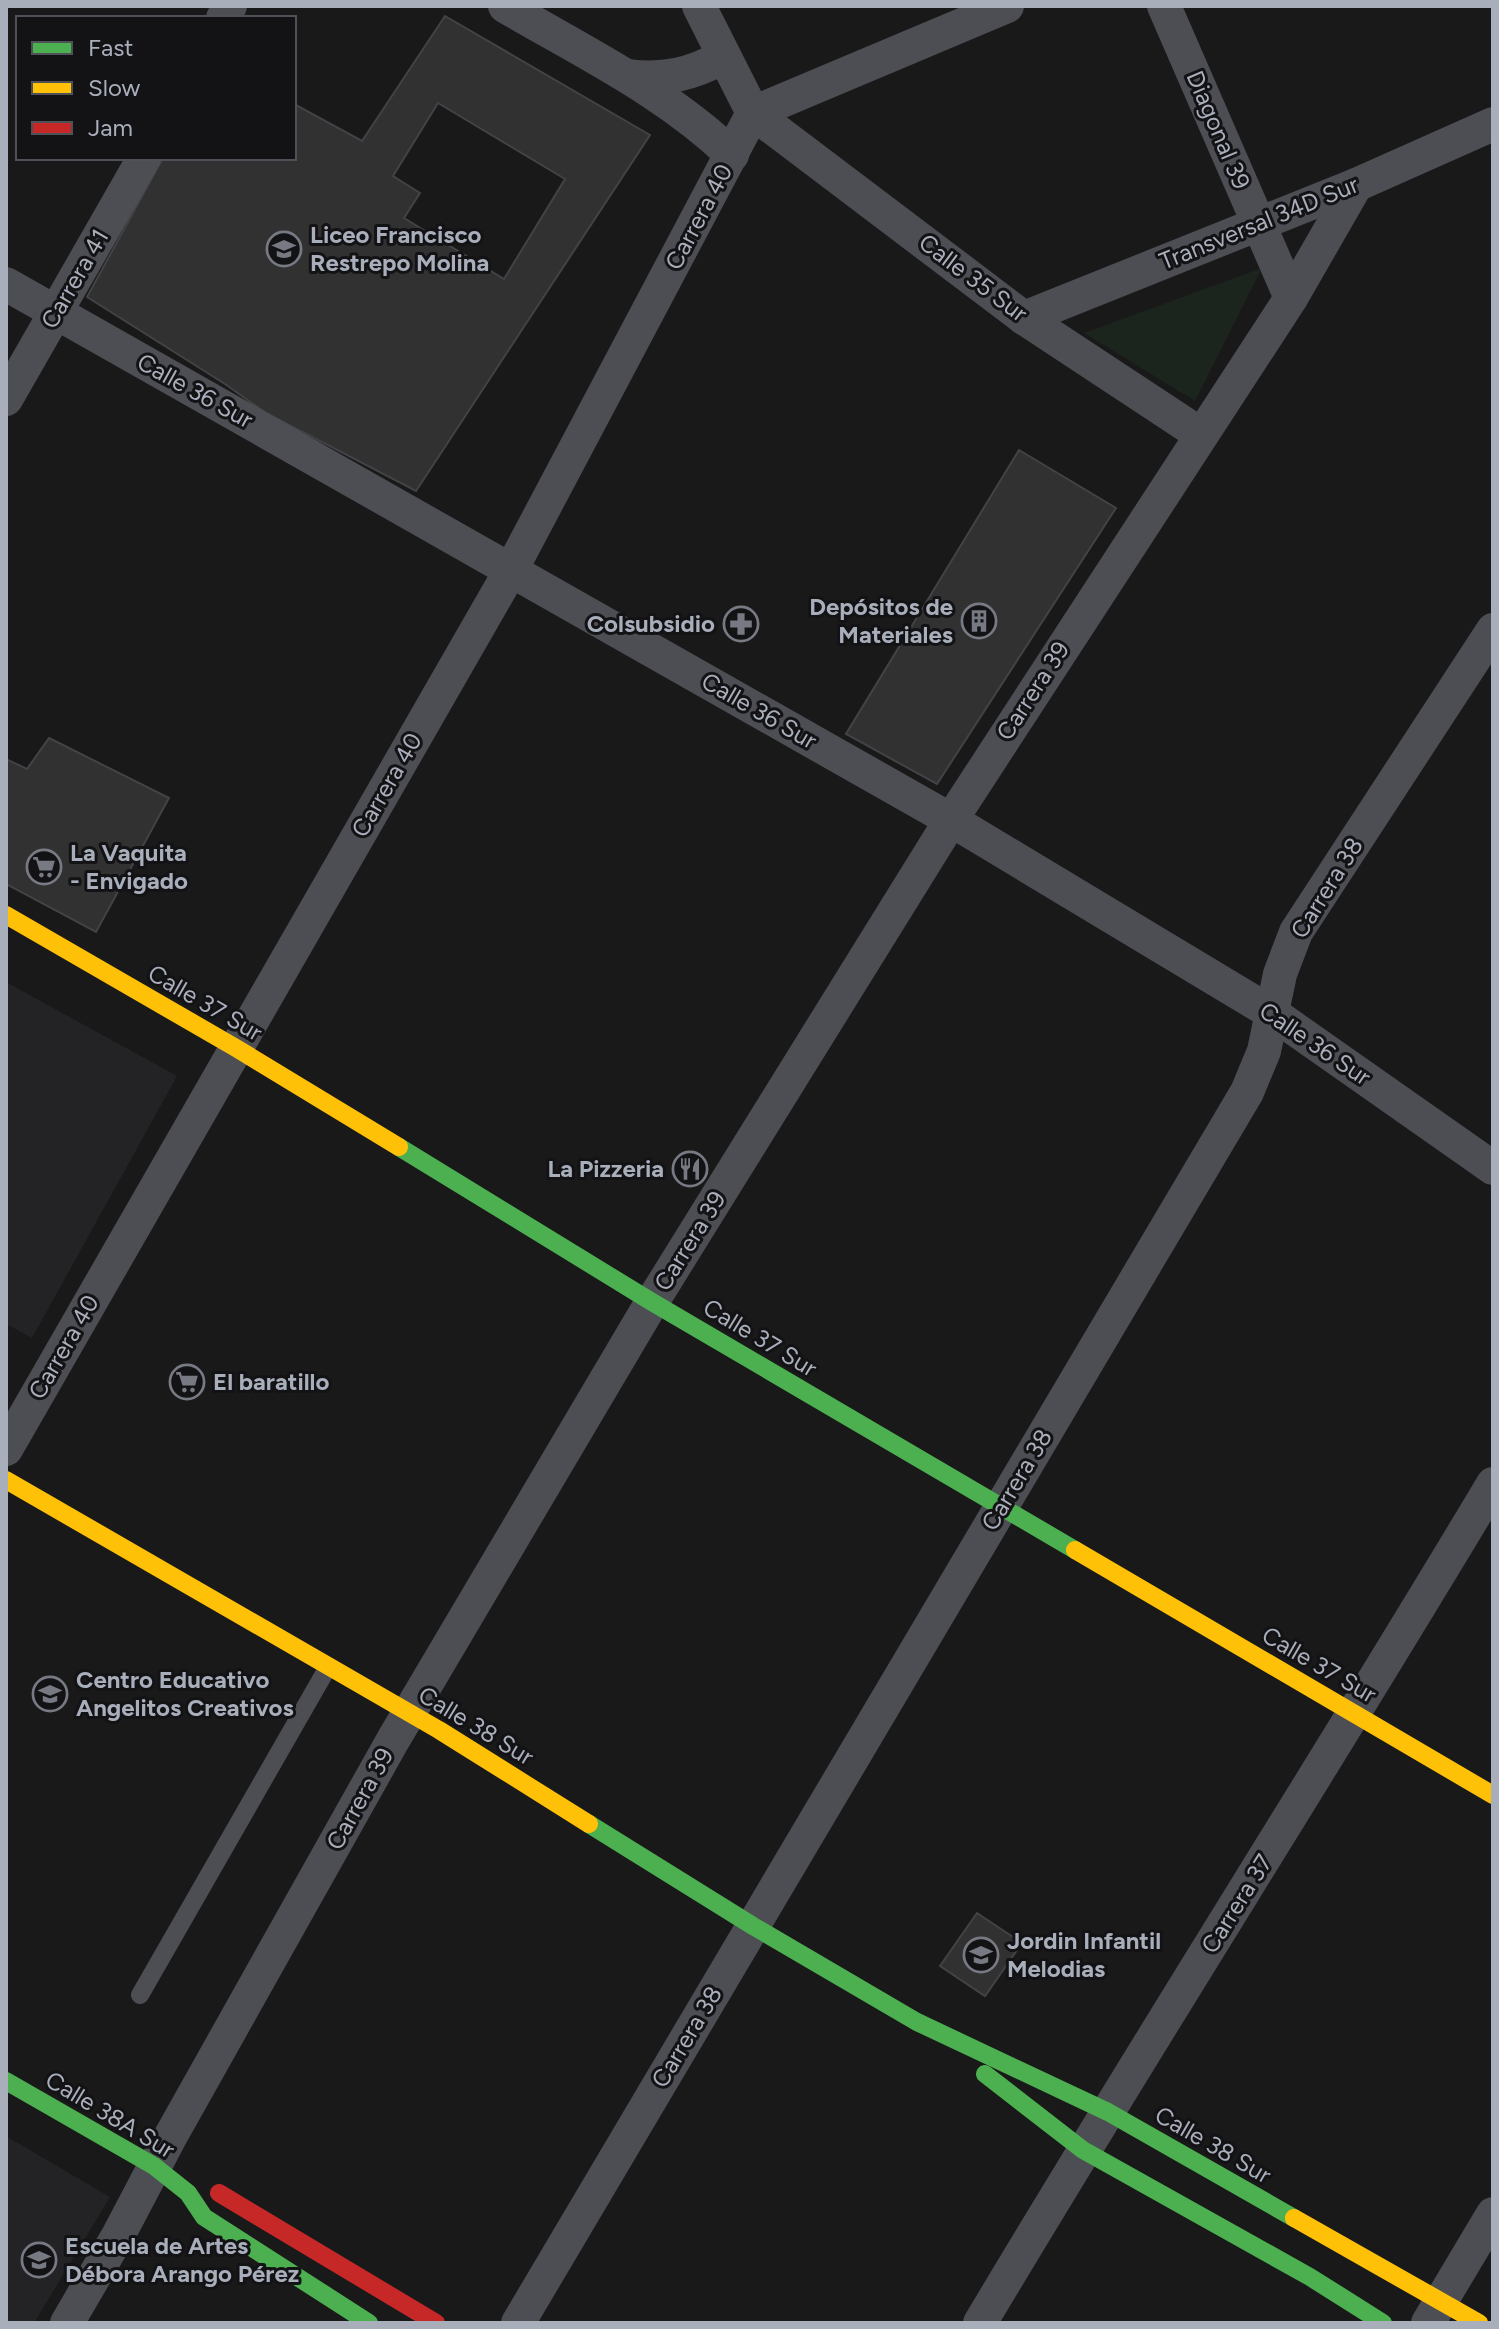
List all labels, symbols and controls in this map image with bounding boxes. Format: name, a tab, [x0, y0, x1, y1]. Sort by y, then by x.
legend	[16, 16, 296, 160]
text: Fast	[88, 33, 133, 62]
street label: Diagonal 39	[1181, 66, 1256, 193]
text: Slow	[88, 73, 141, 102]
text: Jam	[88, 113, 133, 142]
street label: Carrera 40	[659, 159, 738, 275]
street label: Transversal 34D Sur	[1155, 169, 1362, 276]
place label: Liceo Francisco Restrepo Molina	[310, 220, 489, 277]
street label: Carrera 41	[35, 224, 115, 334]
street label: Calle 35 Sur	[913, 227, 1033, 328]
school or university icon: Liceo Francisco Restrepo Molina	[265, 230, 303, 268]
street label: Calle 36 Sur	[132, 347, 258, 434]
place label: Depósitos de Materiales	[809, 592, 953, 649]
building icon: Depósitos de Materiales	[960, 602, 998, 640]
pharmacy icon: Colsubsidio	[722, 605, 760, 643]
place label: Colsubsidio	[587, 609, 715, 638]
street label: Carrera 39	[990, 636, 1075, 746]
street label: Calle 36 Sur	[697, 666, 822, 755]
street label: Carrera 40	[345, 728, 428, 842]
street label: Carrera 38	[1284, 832, 1369, 943]
place label: La Vaquita - Envigado	[70, 838, 188, 895]
supermarket icon: La Vaquita - Envigado	[25, 848, 63, 886]
street label: Calle 37 Sur	[143, 958, 268, 1047]
street label: Calle 36 Sur	[1254, 996, 1376, 1091]
restaurant icon: La Pizzeria	[671, 1150, 709, 1188]
place label: La Pizzeria	[547, 1154, 664, 1183]
street label: Carrera 39	[648, 1186, 731, 1296]
street label: Carrera 40	[22, 1290, 105, 1404]
street label: Calle 37 Sur	[698, 1292, 822, 1383]
supermarket icon: El baratillo	[168, 1363, 206, 1401]
place label: El baratillo	[213, 1367, 329, 1396]
street label: Carrera 38	[975, 1424, 1058, 1536]
street label: Calle 37 Sur	[1257, 1620, 1382, 1709]
place label: Centro Educativo Angelitos Creativos	[76, 1665, 294, 1722]
school or university icon: Centro Educativo Angelitos Creativos	[31, 1675, 69, 1713]
street label: Calle 38 Sur	[413, 1680, 539, 1771]
street label: Carrera 39	[320, 1743, 399, 1855]
street label: Carrera 37	[1195, 1849, 1278, 1959]
place label: Jordin Infantil Melodias	[1007, 1926, 1161, 1983]
school or university icon: Jordin Infantil Melodias	[962, 1936, 1000, 1974]
street label: Carrera 38	[645, 1981, 728, 2093]
street label: Calle 38A Sur	[40, 2065, 180, 2164]
street label: Calle 38 Sur	[1150, 2100, 1276, 2189]
place label: Escuela de Artes Débora Arango Pérez	[65, 2231, 299, 2288]
school or university icon: Escuela de Artes Débora Arango Pérez	[20, 2241, 58, 2279]

